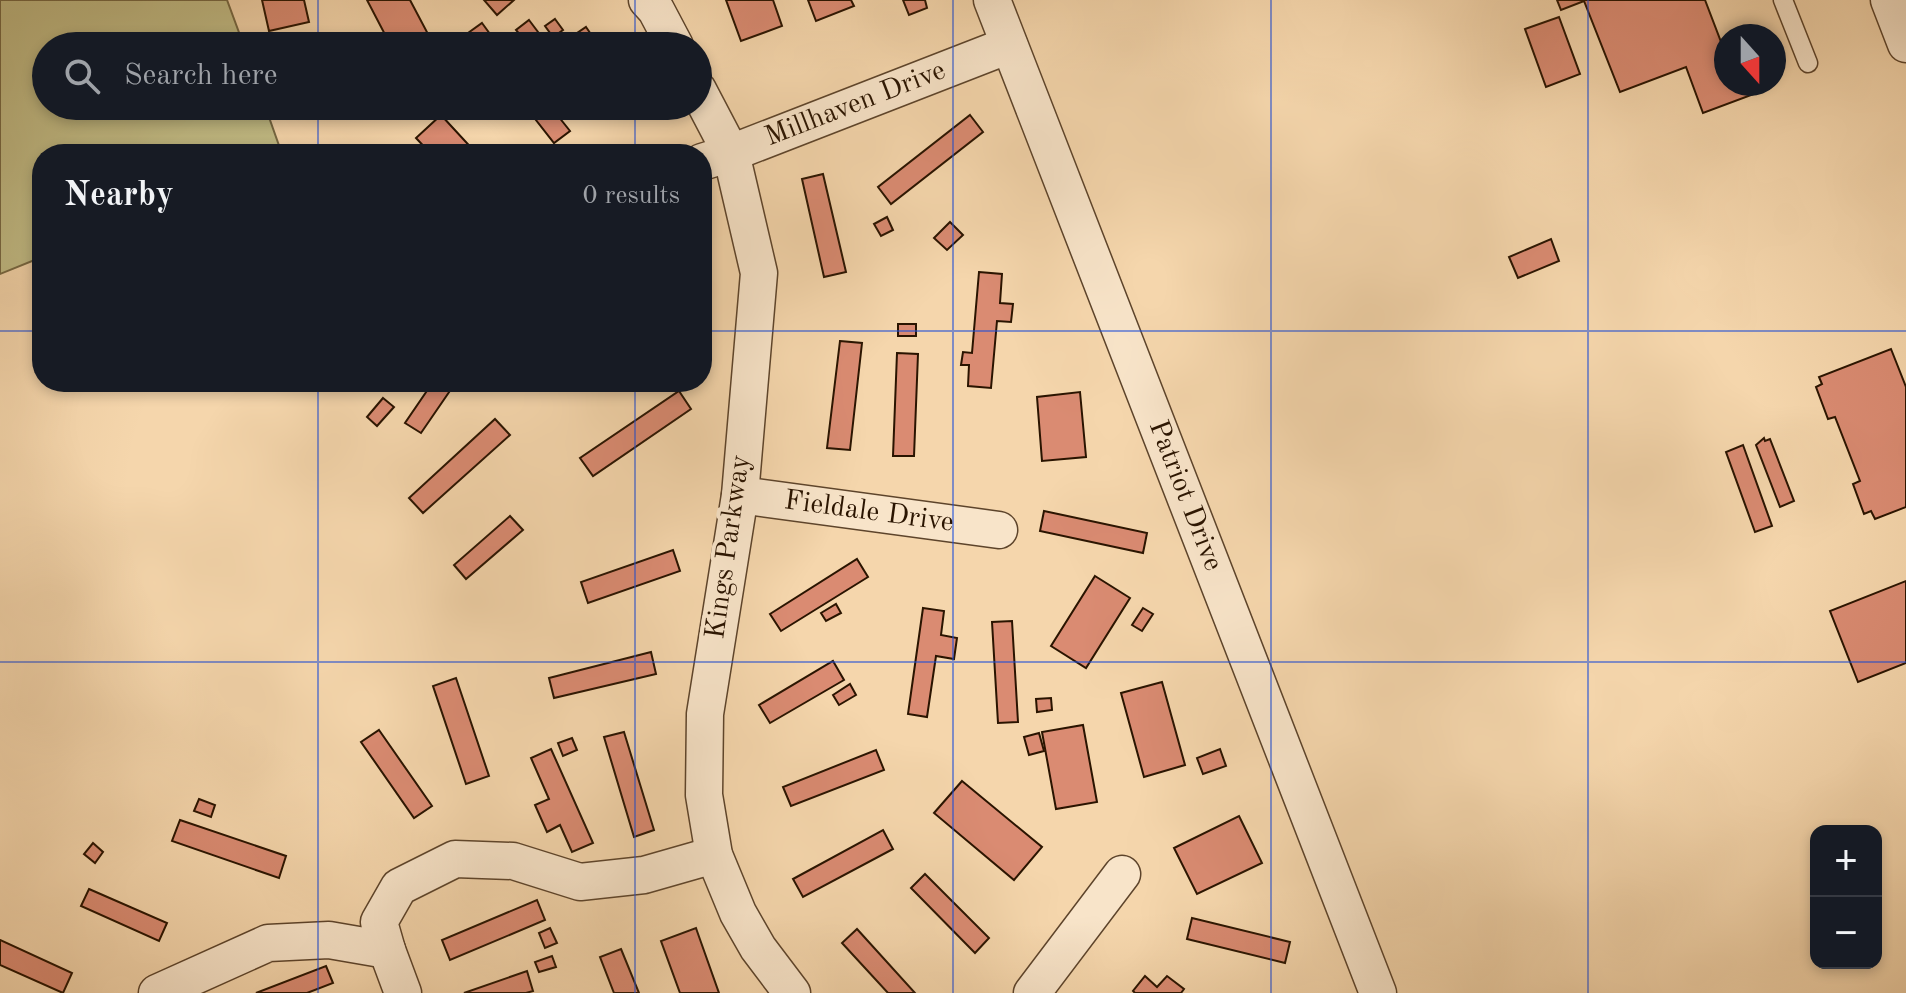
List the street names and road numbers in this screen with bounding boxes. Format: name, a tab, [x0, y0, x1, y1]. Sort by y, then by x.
street label: Millhaven Drive	[761, 57, 950, 152]
street label: Patriot Drive	[1143, 417, 1227, 575]
street label: Kings Parkway	[702, 453, 756, 641]
street label: Fieldale Drive	[782, 487, 955, 538]

